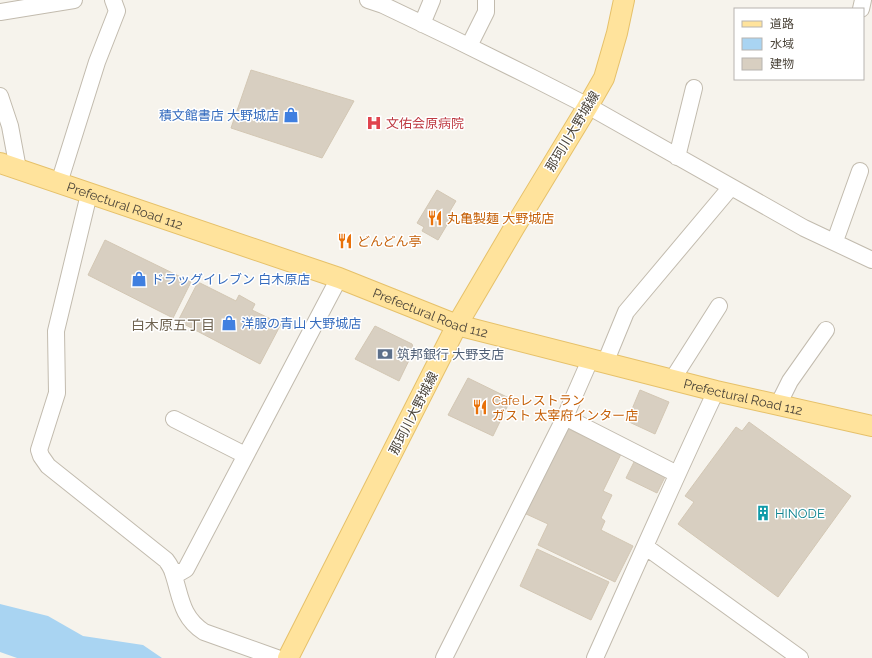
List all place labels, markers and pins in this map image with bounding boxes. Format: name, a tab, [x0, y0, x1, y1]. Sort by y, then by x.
shop icon: 積文館書店 大野城店	[282, 106, 300, 124]
place label: 積文館書店 大野城店	[159, 108, 279, 123]
hospital icon: 文佑会原病院	[365, 114, 383, 132]
place label: 文佑会原病院	[386, 116, 464, 131]
restaurant icon: 丸亀製麺 大野城店	[426, 209, 444, 227]
place label: 丸亀製麺 大野城店	[447, 211, 554, 226]
restaurant icon: どんどん亭	[336, 232, 354, 250]
place label: どんどん亭	[357, 234, 422, 249]
shop icon: ドラッグイレブン 白木原店	[130, 270, 148, 288]
place label: ドラッグイレブン 白木原店	[151, 272, 310, 287]
shop icon: 洋服の青山 大野城店	[220, 314, 238, 332]
place label: 洋服の青山 大野城店	[241, 316, 361, 331]
bank icon: 筑邦銀行 大野支店	[376, 345, 394, 363]
place label: 筑邦銀行 大野支店	[397, 347, 504, 362]
place label: Cafeレストラン ガスト 太宰府インター店	[492, 393, 638, 423]
restaurant icon: Cafeレストラン ガスト 太宰府インター店	[471, 398, 489, 416]
building icon: HINODE	[754, 504, 772, 522]
place label: HINODE	[775, 506, 825, 521]

